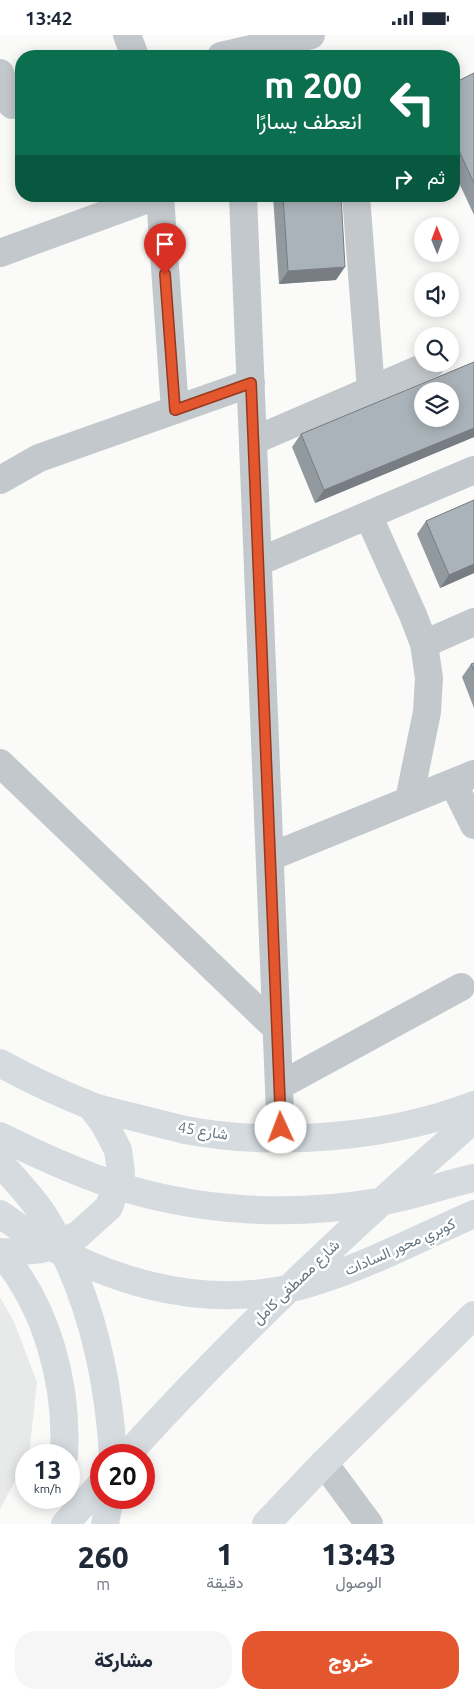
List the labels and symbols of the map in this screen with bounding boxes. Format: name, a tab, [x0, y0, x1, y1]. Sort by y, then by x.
north arrow	[414, 217, 459, 263]
pin	[144, 223, 186, 274]
position arrow	[254, 1101, 306, 1153]
street label: شارع 45	[176, 1118, 230, 1146]
street label: كوبري محور السادات	[342, 1214, 460, 1283]
street label: شارع مصطفى كامل	[249, 1236, 345, 1329]
speed limit sign: 20	[90, 1444, 155, 1509]

